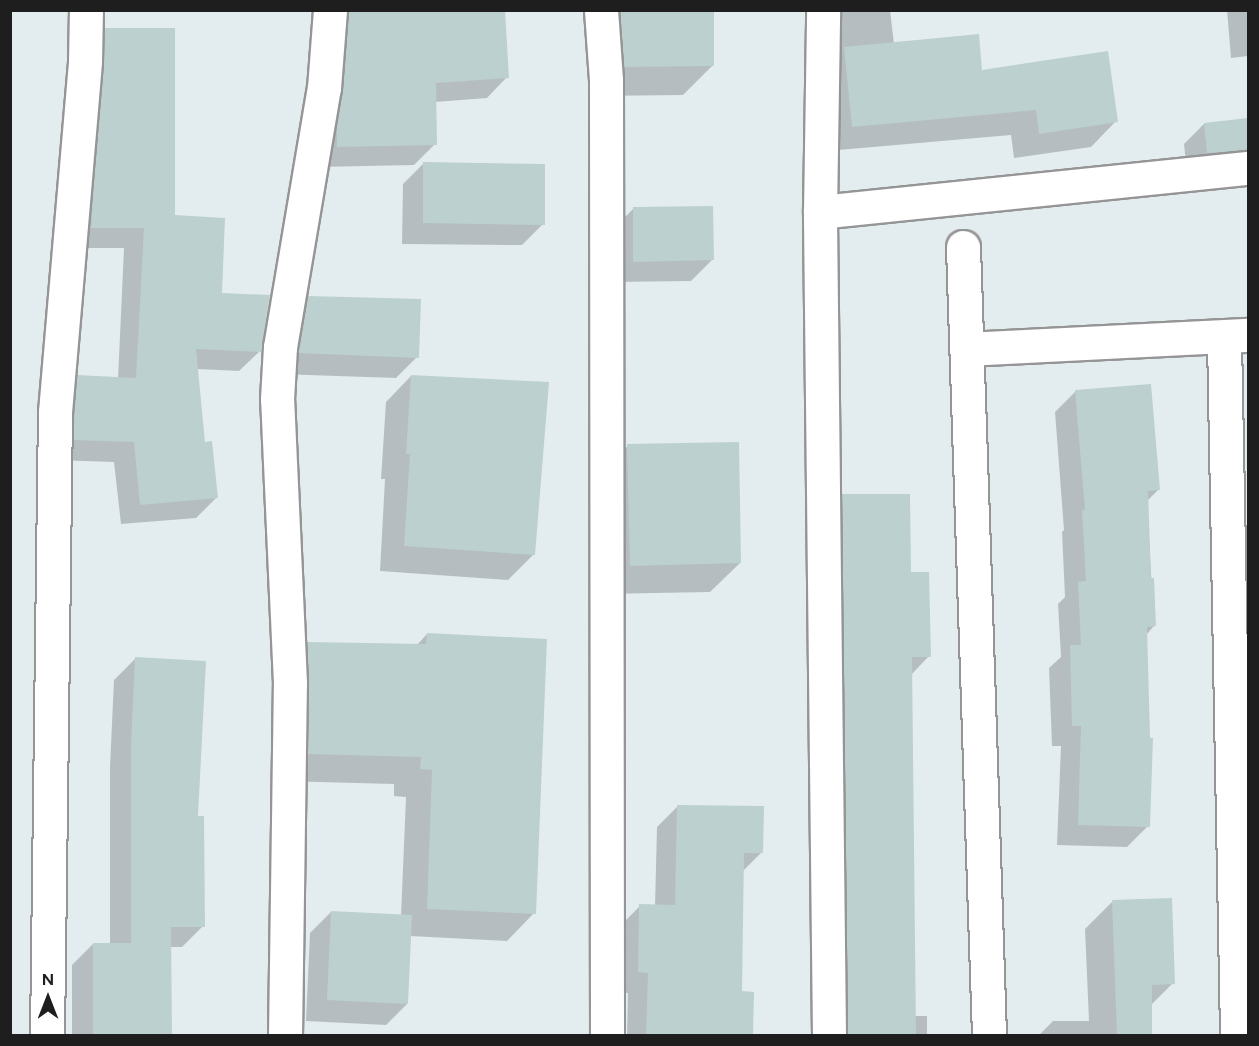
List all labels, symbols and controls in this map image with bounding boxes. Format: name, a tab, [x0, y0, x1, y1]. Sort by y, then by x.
north arrow	[18, 968, 78, 1028]
text: N	[42, 970, 54, 989]

